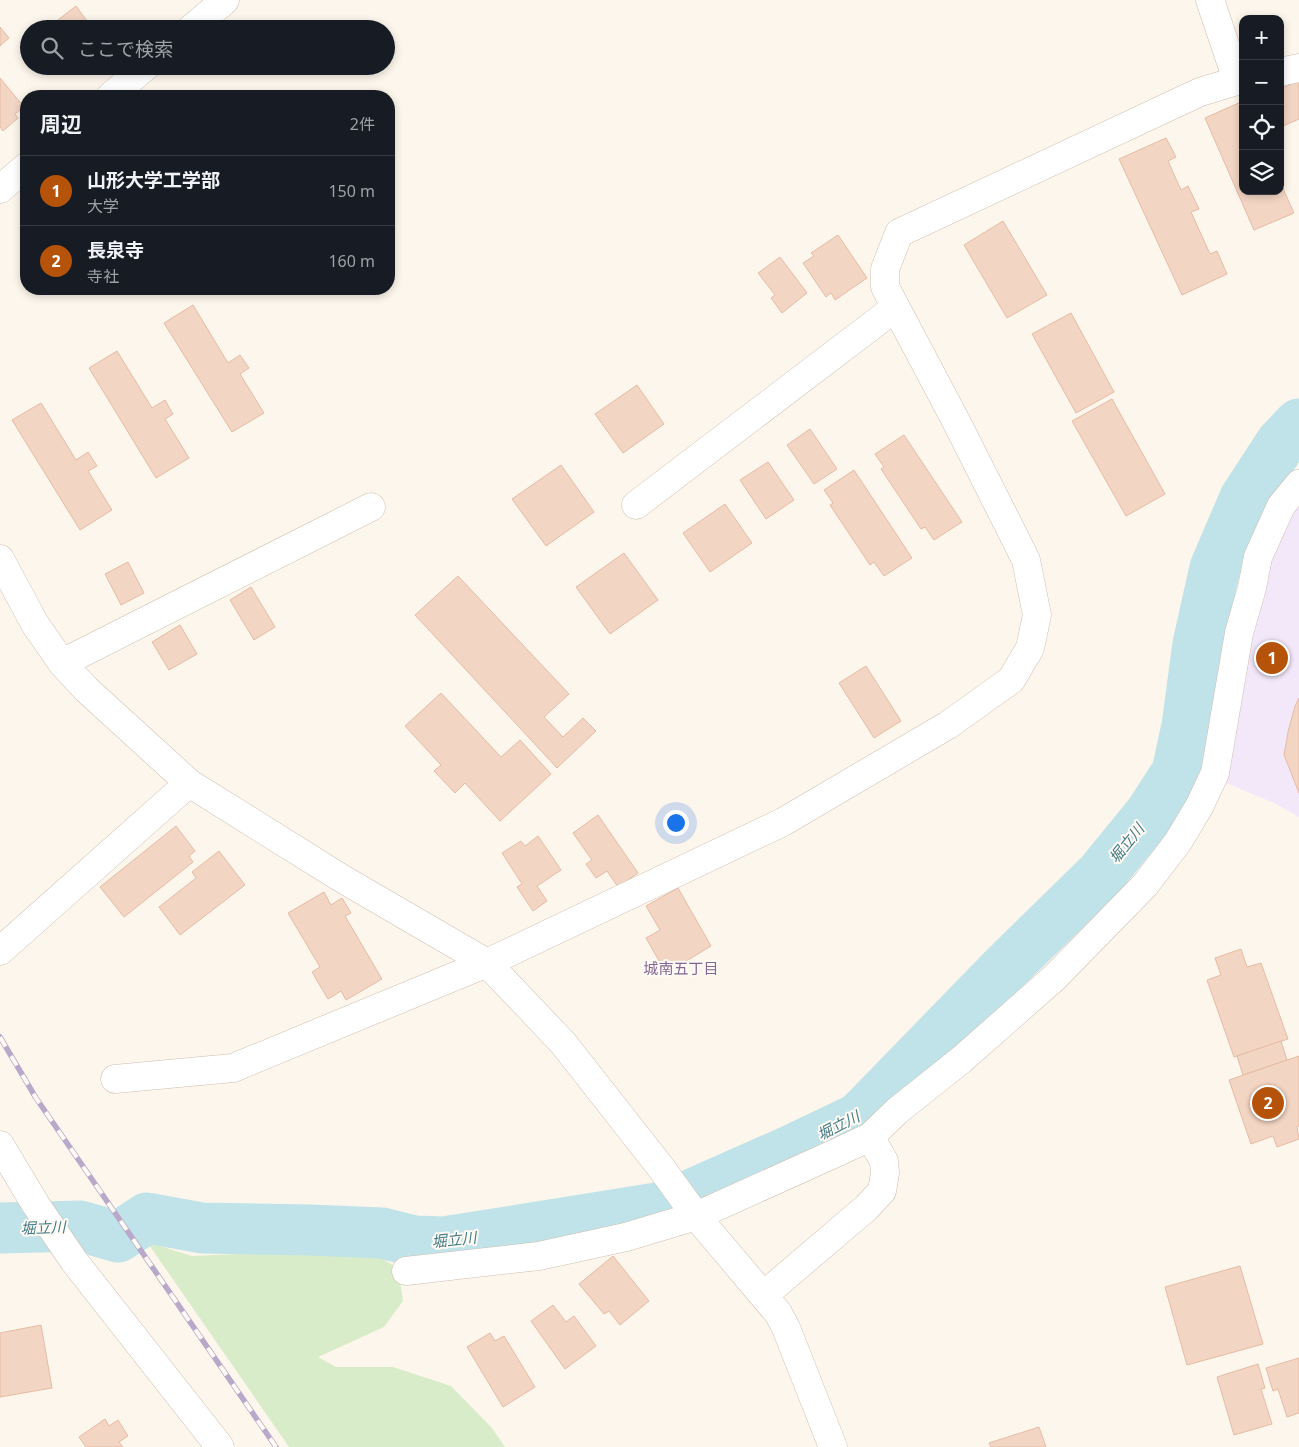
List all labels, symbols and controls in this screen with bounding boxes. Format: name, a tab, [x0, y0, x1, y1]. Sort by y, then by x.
map controls	[1239, 15, 1284, 195]
button: +	[1239, 15, 1284, 60]
search box	[20, 20, 395, 75]
icon: search	[38, 34, 66, 62]
text: ここで検索	[78, 36, 173, 62]
button: −	[1239, 60, 1284, 105]
button: locate	[1239, 105, 1284, 150]
text: 周辺	[40, 110, 82, 138]
text: 2件	[350, 113, 375, 135]
button: layers	[1239, 150, 1284, 195]
text: 山形大学工学部	[87, 167, 220, 193]
text: 1	[51, 180, 61, 202]
text: 150 m	[328, 180, 375, 202]
text: 大学	[87, 195, 119, 217]
text: 長泉寺	[87, 237, 144, 263]
text: 2	[51, 250, 61, 272]
text: 160 m	[328, 250, 375, 272]
text: 寺社	[87, 265, 119, 287]
pin: 1	[1256, 639, 1288, 677]
your location	[663, 810, 689, 836]
water label: 堀立川	[1104, 818, 1149, 867]
district label: 城南五丁目	[643, 958, 719, 978]
pin: 2	[1252, 1084, 1284, 1122]
water label: 堀立川	[813, 1105, 864, 1144]
water label: 堀立川	[20, 1216, 68, 1238]
water label: 堀立川	[431, 1226, 479, 1251]

